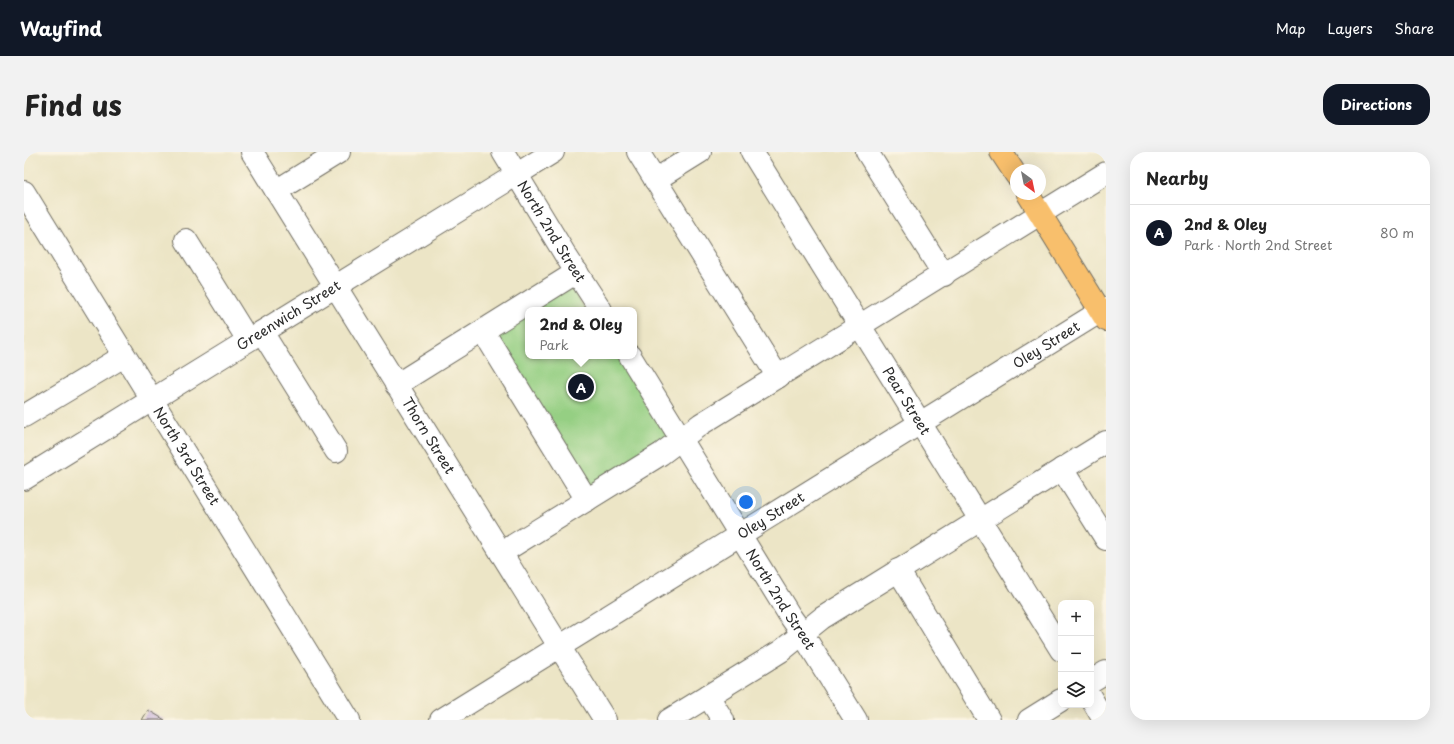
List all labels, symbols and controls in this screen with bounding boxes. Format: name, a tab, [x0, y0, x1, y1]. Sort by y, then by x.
text: Wayfind	[20, 14, 102, 42]
text: Map	[1276, 18, 1306, 39]
text: Layers	[1328, 18, 1373, 39]
text: Share	[1395, 18, 1434, 39]
text: Find us	[24, 83, 122, 126]
button: Directions	[1323, 84, 1430, 125]
north arrow	[1010, 164, 1046, 200]
text: Nearby	[1146, 165, 1208, 191]
street label: North 2nd Street	[513, 176, 591, 286]
text: 2nd & Oley	[1184, 212, 1267, 235]
text: A	[1154, 223, 1164, 242]
text: 80 m	[1380, 223, 1414, 242]
text: Park · North 2nd Street	[1184, 235, 1332, 254]
street label: Greenwich Street	[232, 275, 345, 355]
popup	[525, 307, 637, 359]
text: 2nd & Oley	[540, 312, 622, 335]
street label: Oley Street	[1008, 316, 1084, 373]
text: Park	[540, 335, 569, 354]
street label: Pear Street	[878, 363, 936, 439]
pin: A	[568, 372, 594, 402]
street label: Thorn Street	[397, 393, 461, 478]
street label: North 3rd Street	[149, 402, 225, 509]
street label: Oley Street	[733, 486, 808, 544]
your location	[736, 492, 756, 512]
street label: North 2nd Street	[741, 544, 821, 654]
map controls	[1058, 600, 1094, 708]
button: +	[1058, 600, 1094, 636]
button: −	[1058, 636, 1094, 672]
button: layers	[1058, 672, 1094, 708]

